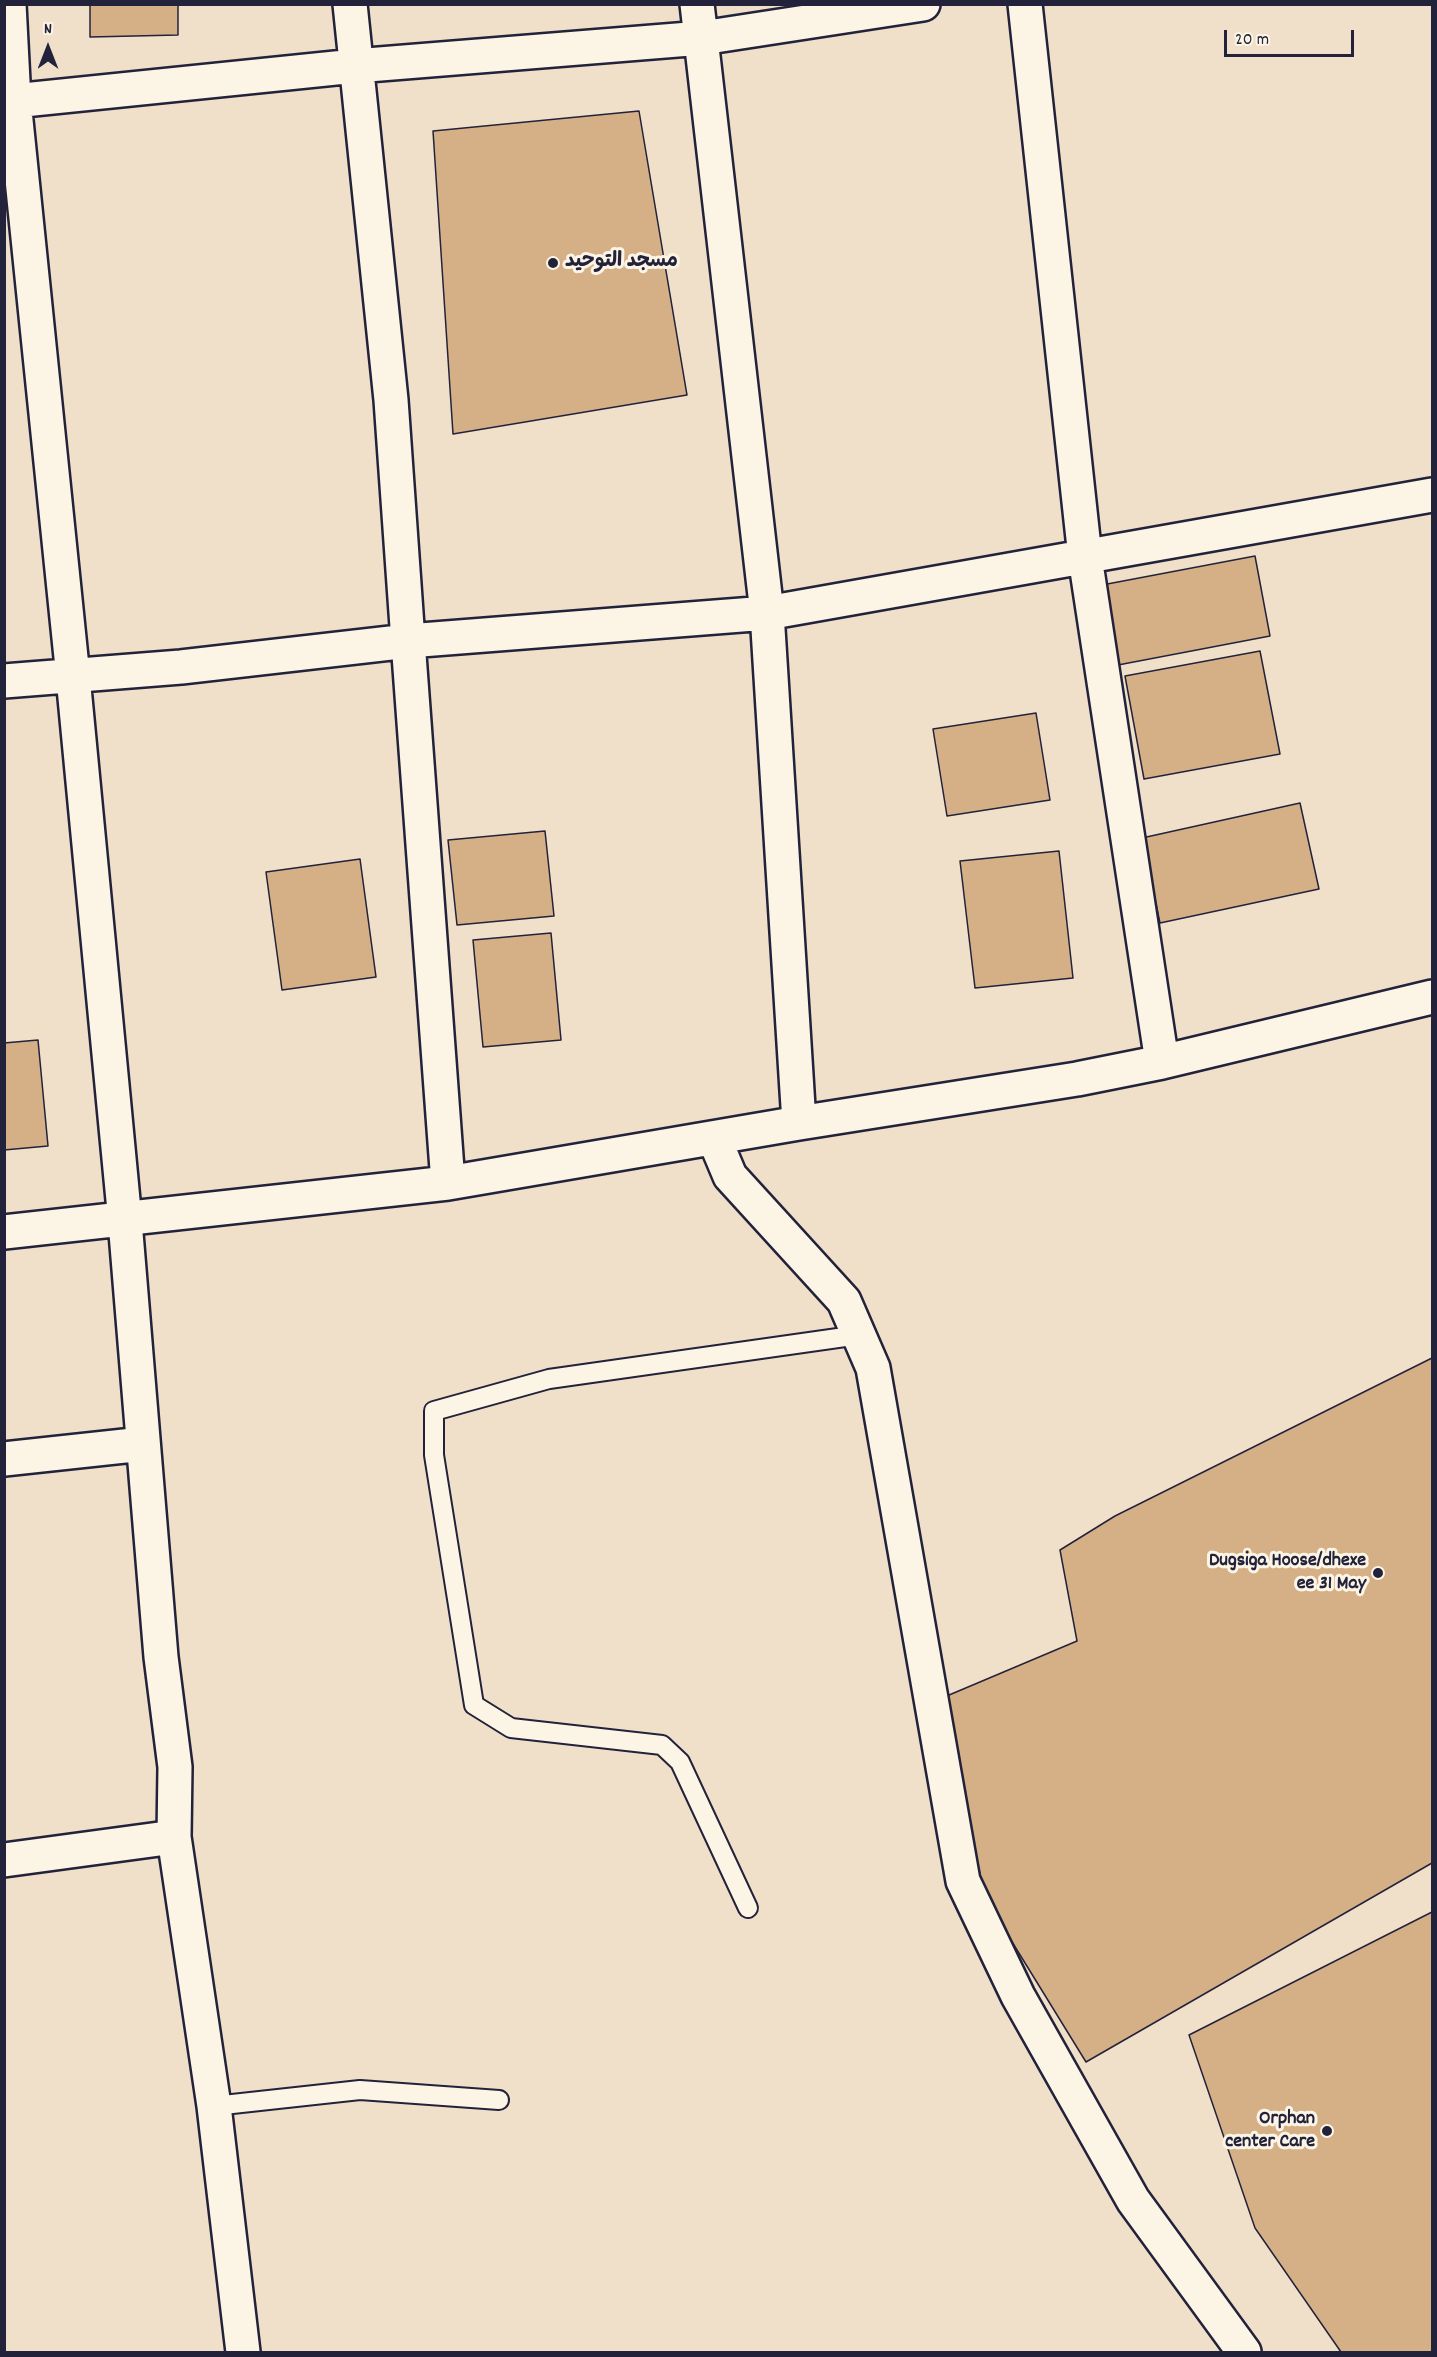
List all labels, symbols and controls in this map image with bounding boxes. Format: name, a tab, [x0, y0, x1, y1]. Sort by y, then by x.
north arrow	[18, 18, 78, 78]
text: N	[44, 18, 52, 41]
scale bar	[1227, 18, 1358, 56]
text: 20 m	[1235, 28, 1269, 53]
place label: مسجد التوحيد	[565, 251, 678, 275]
marker: مسجد التوحيد	[546, 256, 560, 270]
place label: Dugsiga Hoose/dhexe ee 31 May	[1209, 1550, 1366, 1597]
marker: Dugsiga Hoose/dhexe ee 31 May	[1371, 1566, 1385, 1580]
place label: Orphan center Care	[1225, 2108, 1315, 2155]
marker: Orphan center Care	[1320, 2124, 1334, 2138]

